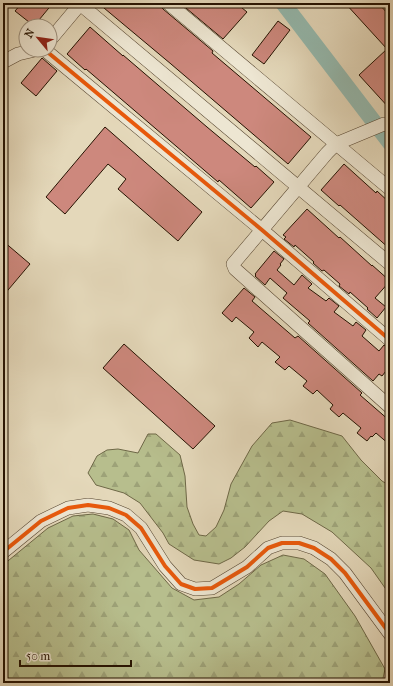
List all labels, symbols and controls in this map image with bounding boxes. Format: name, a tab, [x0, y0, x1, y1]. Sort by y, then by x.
north arrow	[18, 18, 58, 58]
text: N	[22, 26, 38, 40]
scale bar	[20, 642, 131, 668]
text: 50 m	[26, 649, 50, 663]

